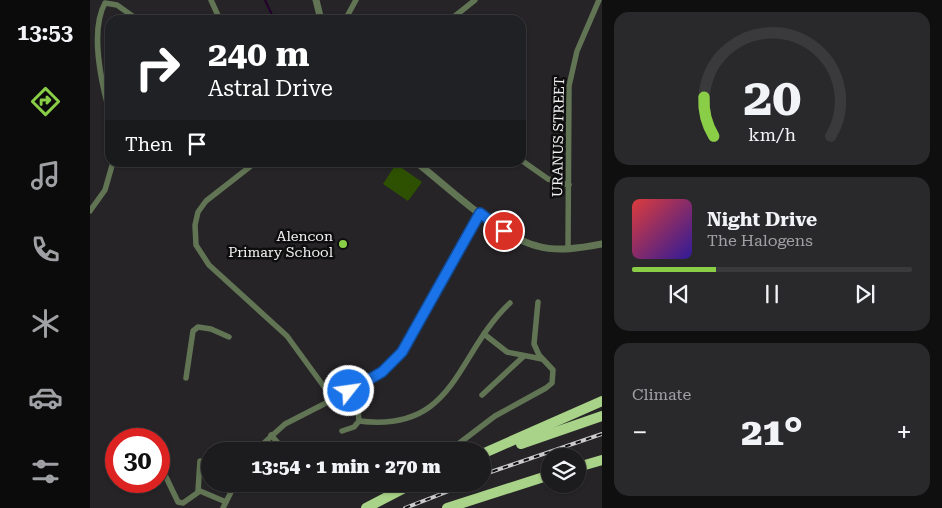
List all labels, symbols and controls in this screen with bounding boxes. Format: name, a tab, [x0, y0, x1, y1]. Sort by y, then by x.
text: 13:53	[17, 20, 73, 45]
text: 240 m	[208, 34, 309, 75]
icon: right	[125, 35, 190, 100]
text: 20	[743, 67, 801, 128]
text: Astral Drive	[208, 76, 333, 101]
street label: URANUS STREET	[549, 77, 567, 197]
icon: directions	[28, 84, 63, 119]
text: km/h	[748, 124, 796, 145]
icon: arrive	[183, 130, 211, 158]
text: Then	[125, 133, 173, 156]
icon: music	[28, 158, 63, 193]
text: Night Drive	[707, 208, 817, 231]
pin	[483, 210, 525, 252]
icon: arrive	[490, 217, 518, 245]
place label: Alencon Primary School	[228, 228, 334, 260]
text: The Halogens	[707, 231, 813, 250]
icon: phone	[28, 232, 63, 267]
marker: Alencon Primary School	[337, 238, 349, 250]
icon: previous	[665, 280, 693, 308]
icon: pause	[758, 280, 786, 308]
icon: next	[851, 280, 879, 308]
icon: climate	[28, 306, 63, 341]
position arrow	[322, 364, 374, 416]
icon: car	[28, 380, 63, 415]
text: Climate	[632, 385, 691, 404]
text: 21°	[741, 410, 803, 454]
text: −	[632, 416, 648, 449]
text: +	[896, 416, 912, 449]
speed limit sign: 30	[105, 428, 170, 493]
map controls	[541, 448, 586, 493]
button: layers	[541, 448, 586, 493]
icon: filters	[28, 454, 63, 489]
text: 13:54 · 1 min · 270 m	[251, 455, 441, 478]

